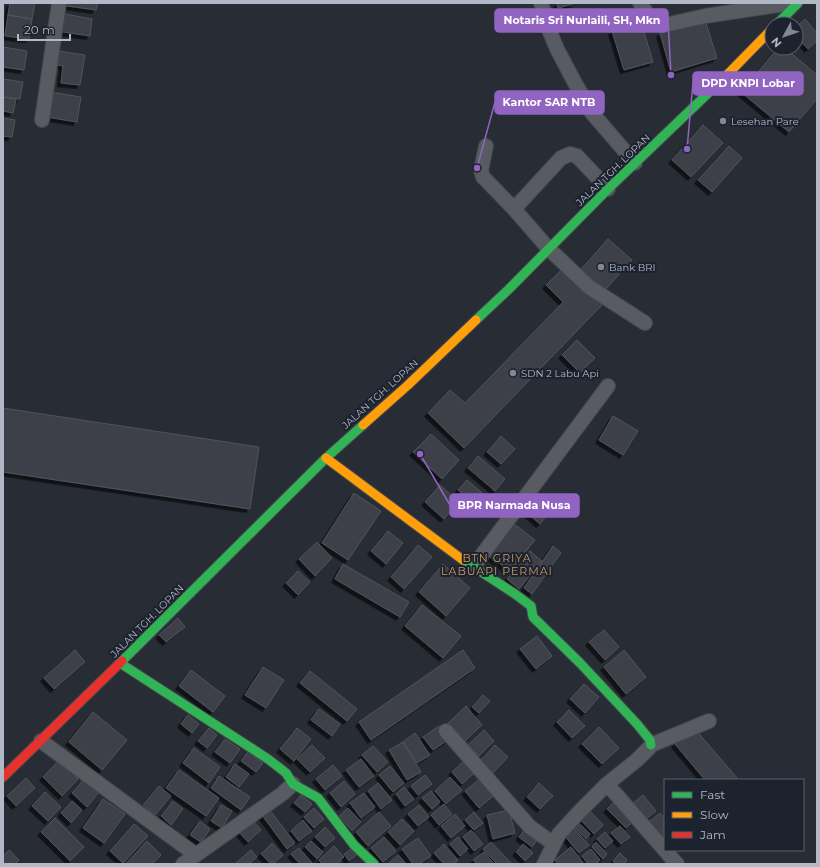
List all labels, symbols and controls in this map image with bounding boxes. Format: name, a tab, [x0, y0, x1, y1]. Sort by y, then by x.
callout: Notaris Sri Nurlaili, SH, Mkn	[495, 9, 668, 32]
text: Notaris Sri Nurlaili, SH, Mkn	[504, 13, 660, 27]
scale bar	[18, 16, 70, 42]
north arrow	[764, 16, 804, 56]
text: 20 m	[24, 22, 55, 37]
text: N	[768, 35, 785, 50]
callout: DPD KNPI Lobar	[693, 72, 803, 95]
text: DPD KNPI Lobar	[701, 76, 795, 90]
callout: Kantor SAR NTB	[495, 91, 604, 114]
text: Kantor SAR NTB	[503, 95, 595, 109]
place label: Lesehan Pare	[731, 115, 799, 128]
marker: Lesehan Pare	[718, 116, 728, 126]
street label: JALAN TGH. LOPAN	[572, 131, 653, 210]
place label: Bank BRI	[609, 261, 656, 274]
marker: Bank BRI	[596, 262, 606, 272]
street label: JALAN TGH. LOPAN	[338, 356, 421, 432]
place label: SDN 2 Labu Api	[521, 367, 599, 380]
marker: SDN 2 Labu Api	[508, 368, 518, 378]
callout: BPR Narmada Nusa	[450, 494, 579, 517]
text: BPR Narmada Nusa	[458, 498, 571, 512]
district label: BTN GRIYA LABUAPI PERMAI	[441, 551, 553, 578]
street label: JALAN TGH. LOPAN	[107, 582, 186, 661]
legend	[664, 779, 804, 851]
text: Fast	[700, 787, 725, 802]
text: Slow	[700, 807, 729, 822]
text: Jam	[699, 827, 726, 842]

